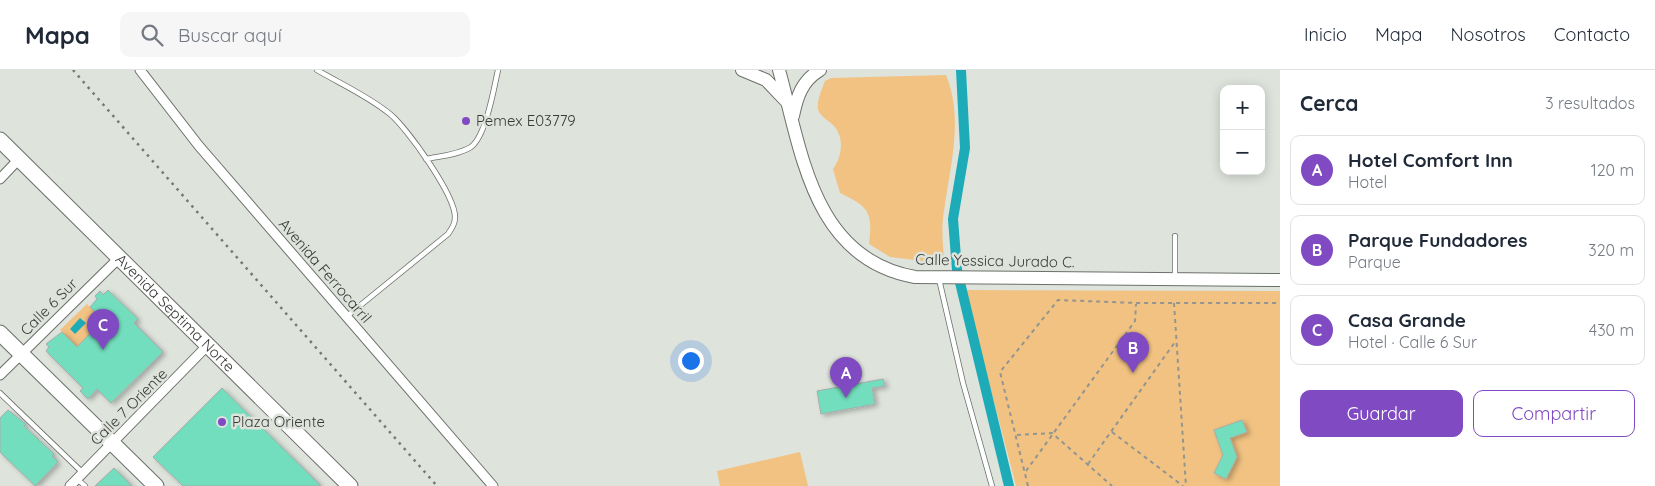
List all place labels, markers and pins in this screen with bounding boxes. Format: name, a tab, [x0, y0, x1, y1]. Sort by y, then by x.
place label: Pemex E03779	[476, 111, 576, 130]
marker: Pemex E03779	[460, 115, 472, 127]
pin: C	[87, 309, 119, 350]
pin: B	[1117, 332, 1149, 373]
pin: A	[830, 357, 862, 398]
place label: Plaza Oriente	[232, 412, 325, 431]
marker: Plaza Oriente	[216, 416, 228, 428]

